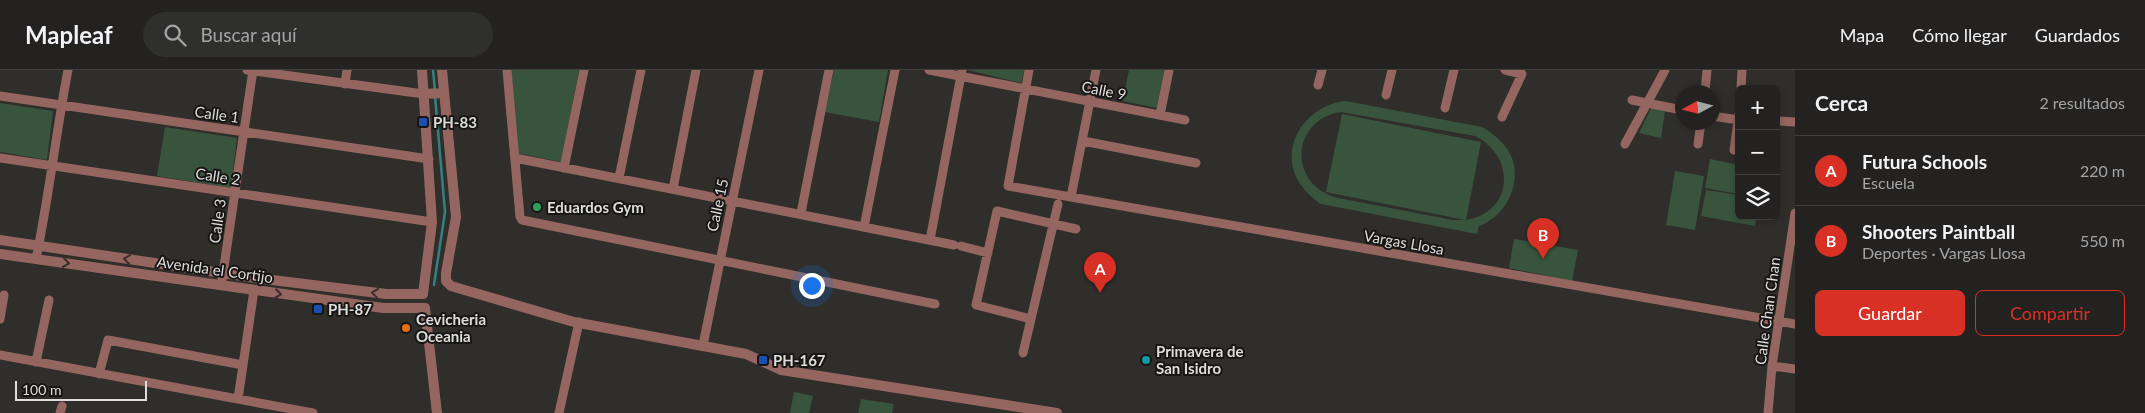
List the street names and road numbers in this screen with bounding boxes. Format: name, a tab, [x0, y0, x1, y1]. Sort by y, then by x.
street label: Calle 9	[1080, 77, 1128, 103]
street label: Calle 1	[193, 102, 241, 126]
street label: Calle 2	[194, 164, 242, 188]
street label: Calle 15	[703, 177, 731, 233]
street label: Calle 3	[205, 197, 229, 245]
street label: Vargas Llosa	[1363, 226, 1445, 258]
street label: Avenida el Cortijo	[156, 252, 274, 286]
street label: Calle Chan Chan	[1751, 256, 1783, 366]

